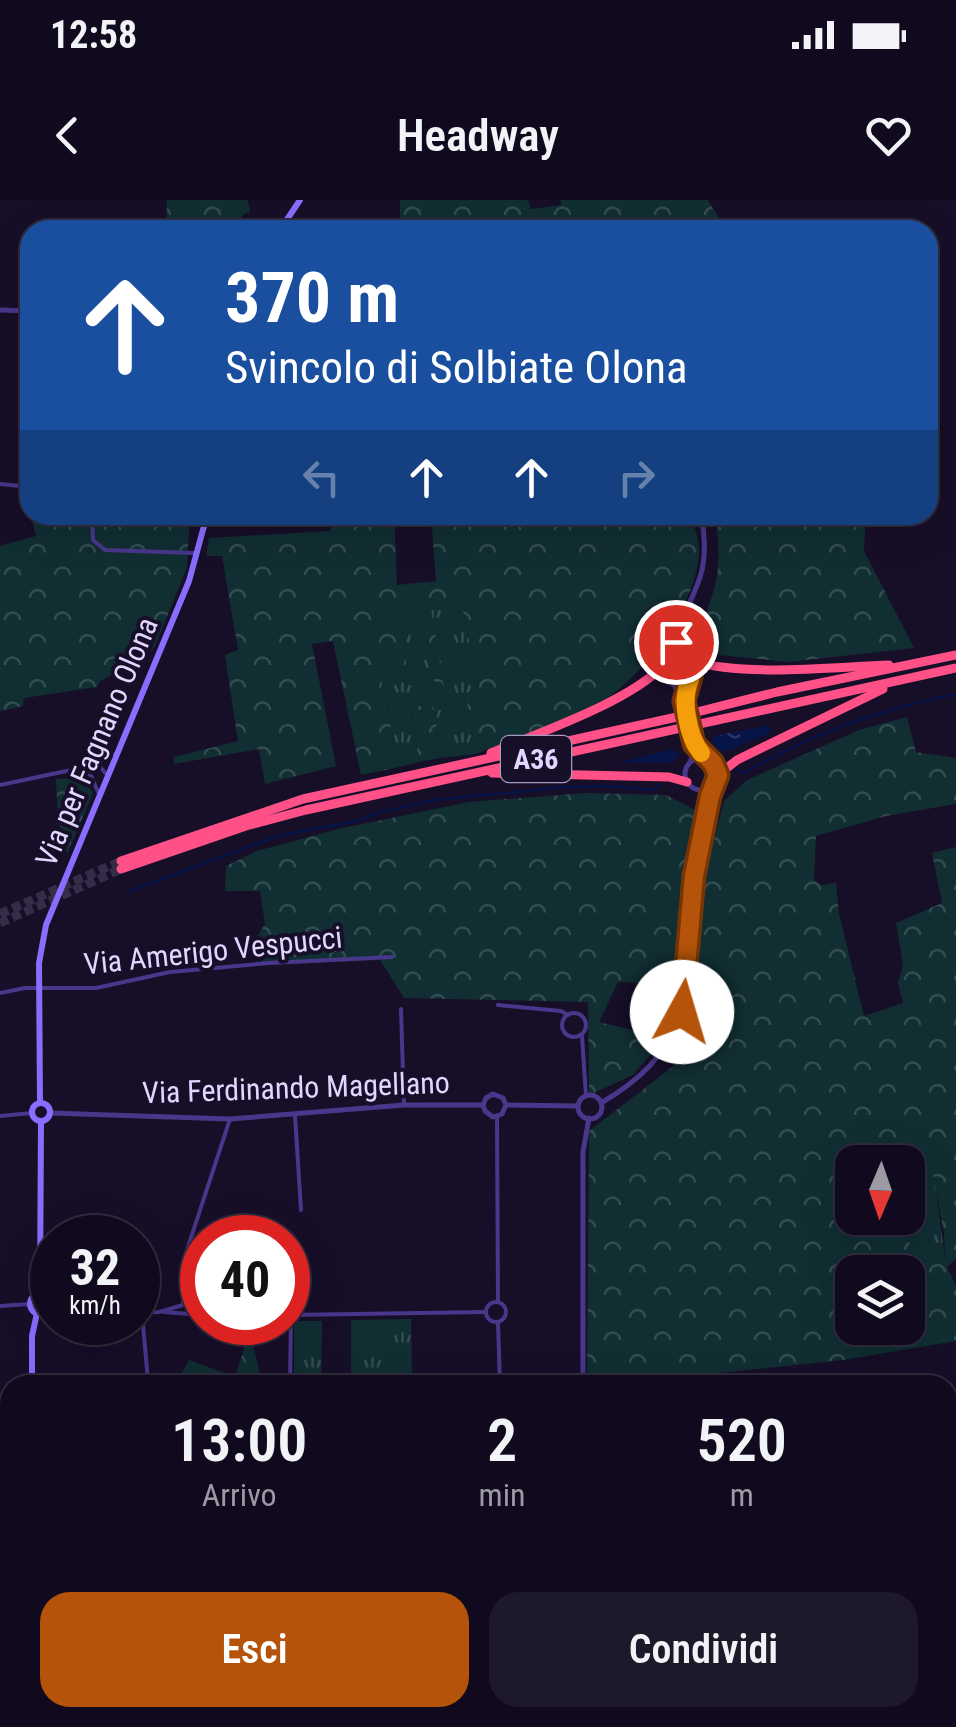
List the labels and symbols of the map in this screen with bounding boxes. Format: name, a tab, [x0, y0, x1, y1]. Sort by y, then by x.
pin	[634, 600, 719, 685]
street label: Via per Fagnano Olona	[28, 612, 165, 872]
road number: A36	[501, 736, 571, 782]
street label: Via Amerigo Vespucci	[82, 920, 344, 981]
position arrow	[630, 960, 734, 1064]
street label: Via Ferdinando Magellano	[142, 1065, 450, 1110]
north arrow	[835, 1145, 925, 1235]
speed limit sign: 40	[180, 1215, 310, 1345]

